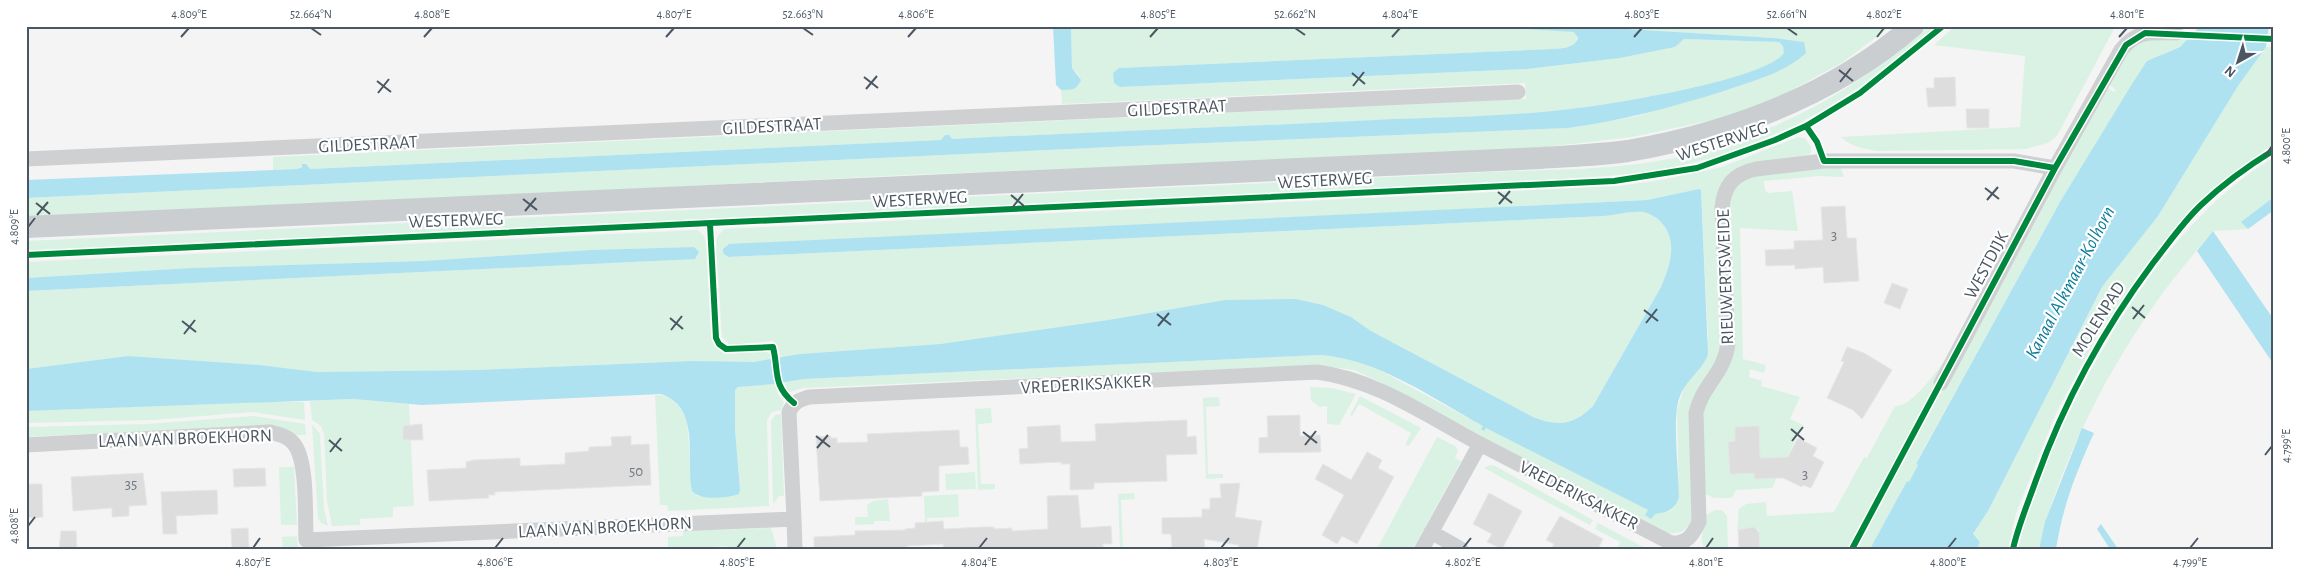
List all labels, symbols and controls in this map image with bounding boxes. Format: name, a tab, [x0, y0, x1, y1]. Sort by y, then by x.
text: 4.809°E	[171, 8, 207, 20]
text: 52.664°N	[290, 8, 332, 20]
text: 4.808°E	[414, 8, 450, 20]
text: 4.807°E	[657, 8, 692, 20]
text: 52.663°N	[782, 8, 824, 20]
text: 4.806°E	[898, 8, 934, 20]
text: 4.805°E	[1141, 8, 1176, 20]
text: 52.662°N	[1274, 8, 1316, 20]
text: 4.804°E	[1382, 8, 1418, 20]
text: 4.803°E	[1625, 8, 1660, 20]
text: 52.661°N	[1767, 8, 1807, 20]
text: 4.802°E	[1866, 8, 1902, 20]
text: 4.801°E	[2110, 8, 2144, 20]
north arrow	[2212, 38, 2262, 88]
text: N	[2222, 63, 2239, 80]
street label: GILDESTRAAT	[1127, 97, 1227, 121]
street label: GILDESTRAAT	[722, 115, 822, 139]
street label: WESTERWEG	[1674, 119, 1770, 165]
text: 4.800°E	[2280, 128, 2292, 164]
street label: GILDESTRAAT	[318, 133, 418, 157]
street label: WESTERWEG	[1277, 170, 1373, 192]
street label: WESTERWEG	[872, 189, 968, 211]
water label: Kanaal Alkmaar-Kolhorn	[2022, 203, 2118, 362]
text: 4.809°E	[8, 209, 20, 245]
street label: RIEUWERTSWEIDE	[1715, 209, 1737, 345]
street label: WESTERWEG	[408, 210, 504, 232]
house number: 3	[1831, 228, 1837, 243]
street label: WESTDIJK	[1962, 229, 2012, 302]
street label: MOLENPAD	[2069, 279, 2129, 360]
street label: VREDERIKSAKKER	[1020, 373, 1152, 397]
street label: LAAN VAN BROEKHORN	[98, 427, 272, 451]
text: 4.799°E	[2280, 429, 2292, 463]
street label: VREDERIKSAKKER	[1516, 458, 1641, 534]
house number: 50	[629, 464, 643, 479]
house number: 3	[1802, 467, 1808, 482]
house number: 35	[125, 477, 137, 492]
text: 4.808°E	[8, 508, 20, 544]
street label: LAAN VAN BROEKHORN	[518, 514, 692, 542]
text: 4.807°E	[236, 556, 271, 568]
text: 4.806°E	[477, 556, 513, 568]
text: 4.805°E	[720, 556, 755, 568]
text: 4.804°E	[961, 556, 997, 568]
text: 4.803°E	[1204, 556, 1239, 568]
text: 4.802°E	[1445, 556, 1481, 568]
text: 4.801°E	[1689, 556, 1723, 568]
text: 4.800°E	[1930, 556, 1966, 568]
text: 4.799°E	[2173, 556, 2207, 568]

